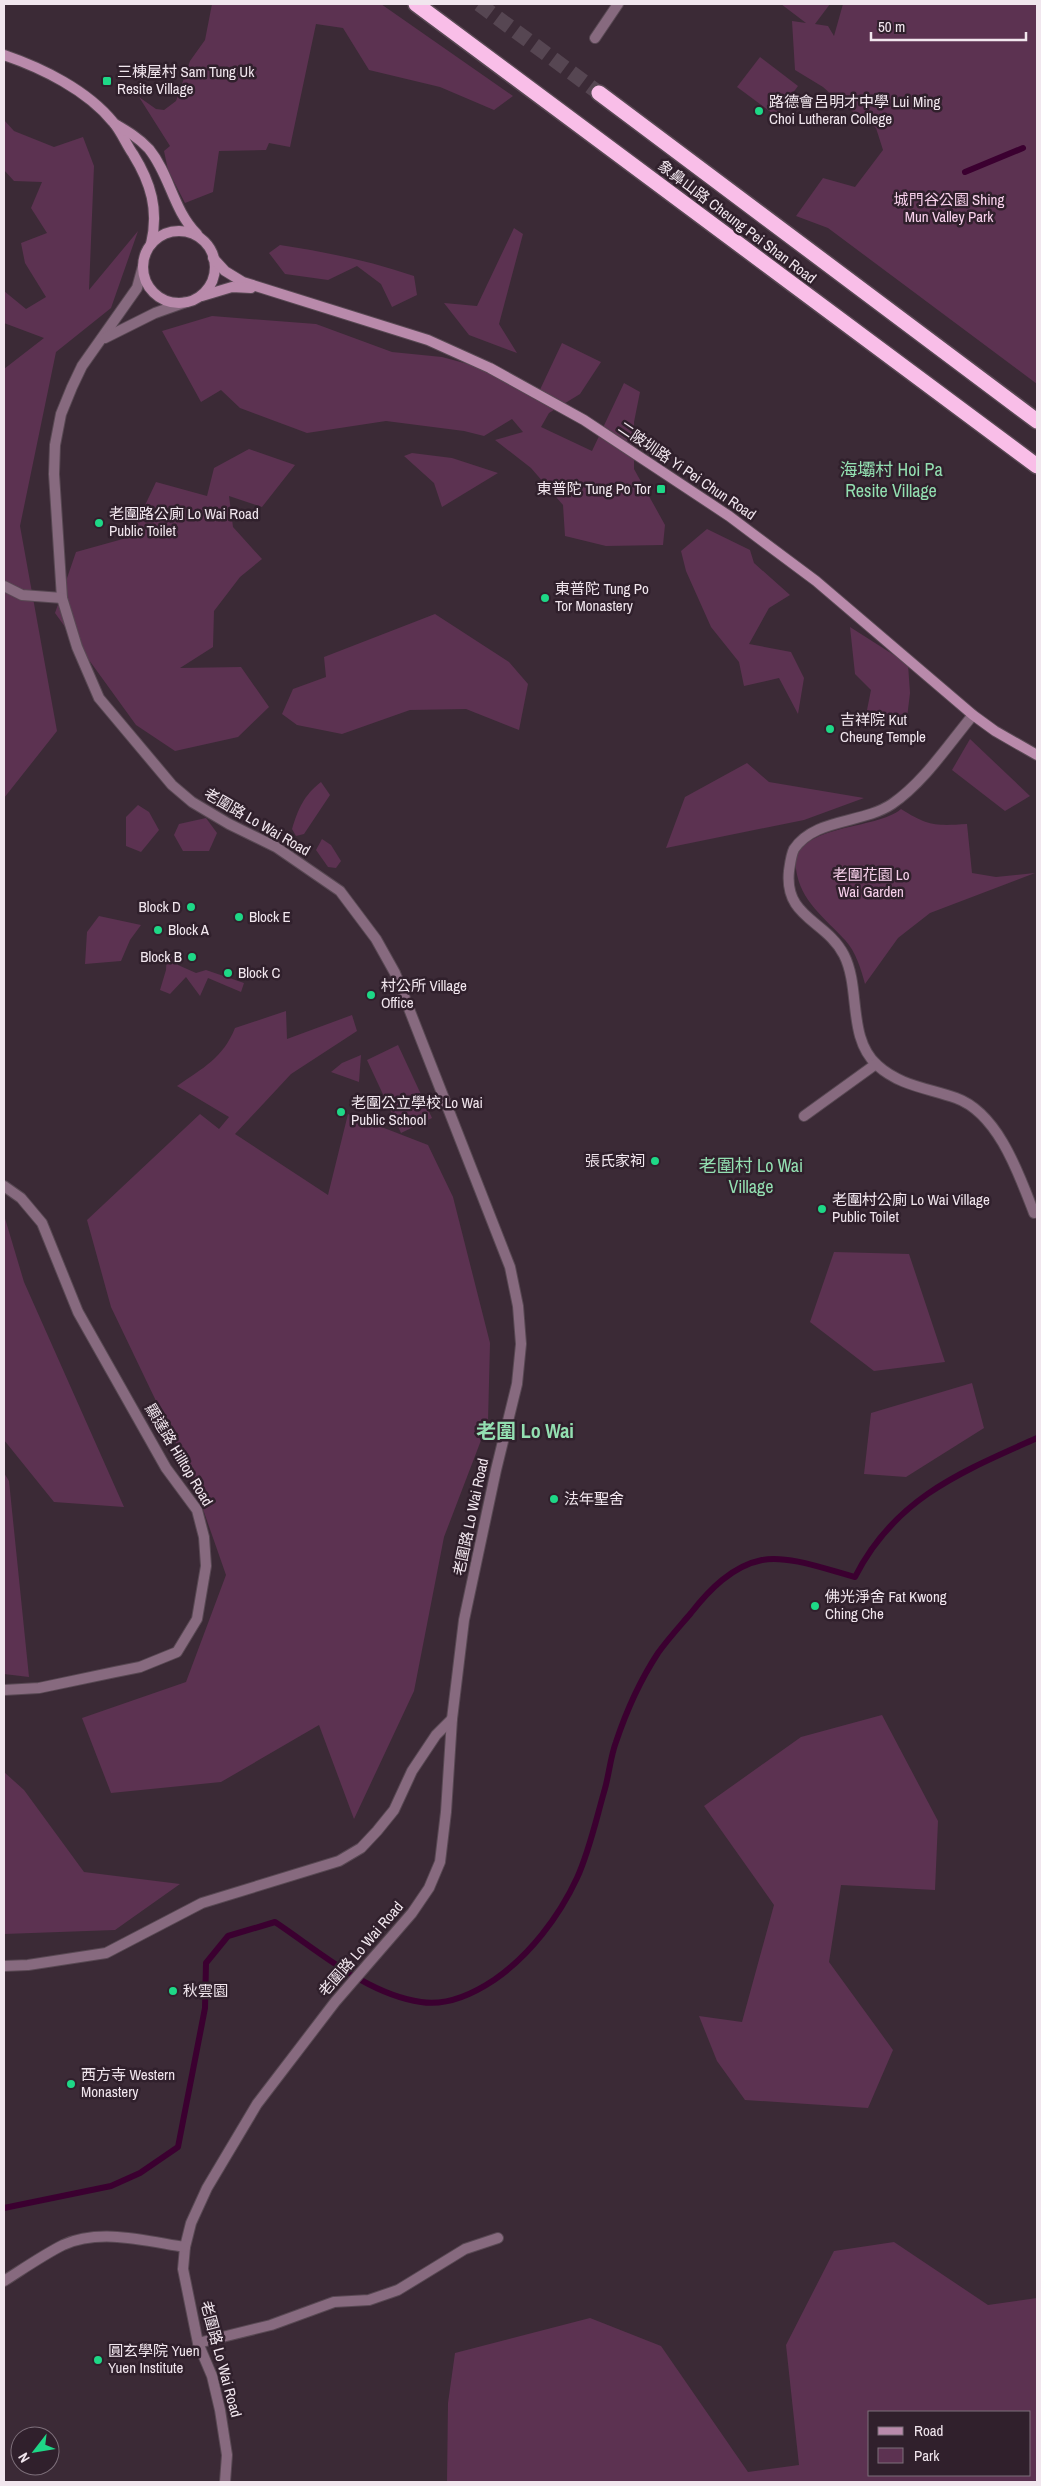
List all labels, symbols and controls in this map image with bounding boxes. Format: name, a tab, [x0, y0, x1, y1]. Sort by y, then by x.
scale bar	[871, 10, 1026, 42]
text: 50 m	[878, 16, 905, 37]
place label: 三棟屋村 Sam Tung Uk Resite Village	[117, 61, 255, 99]
marker: 三棟屋村 Sam Tung Uk Resite Village	[101, 75, 113, 87]
place label: 路德會呂明才中學 Lui Ming Choi Lutheran College	[769, 91, 940, 129]
marker: 路德會呂明才中學 Lui Ming Choi Lutheran College	[753, 105, 765, 117]
street label: 象鼻山路 Cheung Pei Shan Road	[654, 155, 821, 288]
park label: 城門谷公園 Shing Mun Valley Park	[894, 189, 1004, 227]
street label: 二陂圳路 Yi Pei Chun Road	[614, 417, 760, 525]
district label: 海壩村 Hoi Pa Resite Village	[839, 457, 943, 503]
place label: 東普陀 Tung Po Tor	[537, 478, 651, 499]
marker: 東普陀 Tung Po Tor	[655, 483, 667, 495]
place label: 老圍路公廁 Lo Wai Road Public Toilet	[109, 503, 259, 541]
marker: 老圍路公廁 Lo Wai Road Public Toilet	[93, 517, 105, 529]
place label: 東普陀 Tung Po Tor Monastery	[555, 578, 649, 616]
marker: 東普陀 Tung Po Tor Monastery	[539, 592, 551, 604]
place label: 吉祥院 Kut Cheung Temple	[840, 709, 926, 747]
marker: 吉祥院 Kut Cheung Temple	[824, 723, 836, 735]
street label: 老圍路 Lo Wai Road	[200, 783, 314, 861]
park label: 老圍花園 Lo Wai Garden	[832, 864, 910, 902]
place label: Block D	[139, 896, 181, 917]
marker: Block D	[185, 901, 197, 913]
place label: Block E	[249, 906, 291, 927]
marker: Block E	[233, 911, 245, 923]
place label: Block A	[168, 919, 210, 940]
marker: Block A	[152, 924, 164, 936]
place label: Block B	[140, 946, 182, 967]
marker: Block B	[186, 951, 198, 963]
place label: Block C	[238, 962, 280, 983]
marker: Block C	[222, 967, 234, 979]
place label: 村公所 Village Office	[381, 975, 467, 1013]
marker: 村公所 Village Office	[365, 989, 377, 1001]
place label: 老圍公立學校 Lo Wai Public School	[351, 1092, 483, 1130]
marker: 老圍公立學校 Lo Wai Public School	[335, 1106, 347, 1118]
place label: 張氏家祠	[585, 1150, 645, 1171]
district label: 老圍村 Lo Wai Village	[699, 1153, 803, 1199]
marker: 張氏家祠	[649, 1155, 661, 1167]
place label: 老圍村公廁 Lo Wai Village Public Toilet	[832, 1189, 990, 1227]
marker: 老圍村公廁 Lo Wai Village Public Toilet	[816, 1203, 828, 1215]
street label: 顯達路 Hilltop Road	[141, 1400, 218, 1510]
district label: 老圍 Lo Wai	[476, 1417, 574, 1444]
street label: 老圍路 Lo Wai Road	[448, 1456, 493, 1578]
place label: 法年聖舍	[564, 1488, 624, 1509]
marker: 法年聖舍	[548, 1493, 560, 1505]
place label: 佛光淨舍 Fat Kwong Ching Che	[825, 1586, 947, 1624]
marker: 佛光淨舍 Fat Kwong Ching Che	[809, 1600, 821, 1612]
street label: 老圍路 Lo Wai Road	[313, 1897, 408, 2001]
place label: 秋雲園	[183, 1980, 228, 2001]
marker: 秋雲園	[167, 1985, 179, 1997]
place label: 西方寺 Western Monastery	[81, 2064, 175, 2102]
marker: 西方寺 Western Monastery	[65, 2078, 77, 2090]
street label: 老圍路 Lo Wai Road	[196, 2298, 247, 2419]
place label: 圓玄學院 Yuen Yuen Institute	[108, 2340, 199, 2378]
marker: 圓玄學院 Yuen Yuen Institute	[92, 2354, 104, 2366]
legend	[868, 2411, 1031, 2476]
text: Road	[914, 2420, 943, 2441]
north arrow	[10, 2426, 60, 2476]
text: Park	[914, 2445, 940, 2466]
text: N	[14, 2450, 34, 2466]

